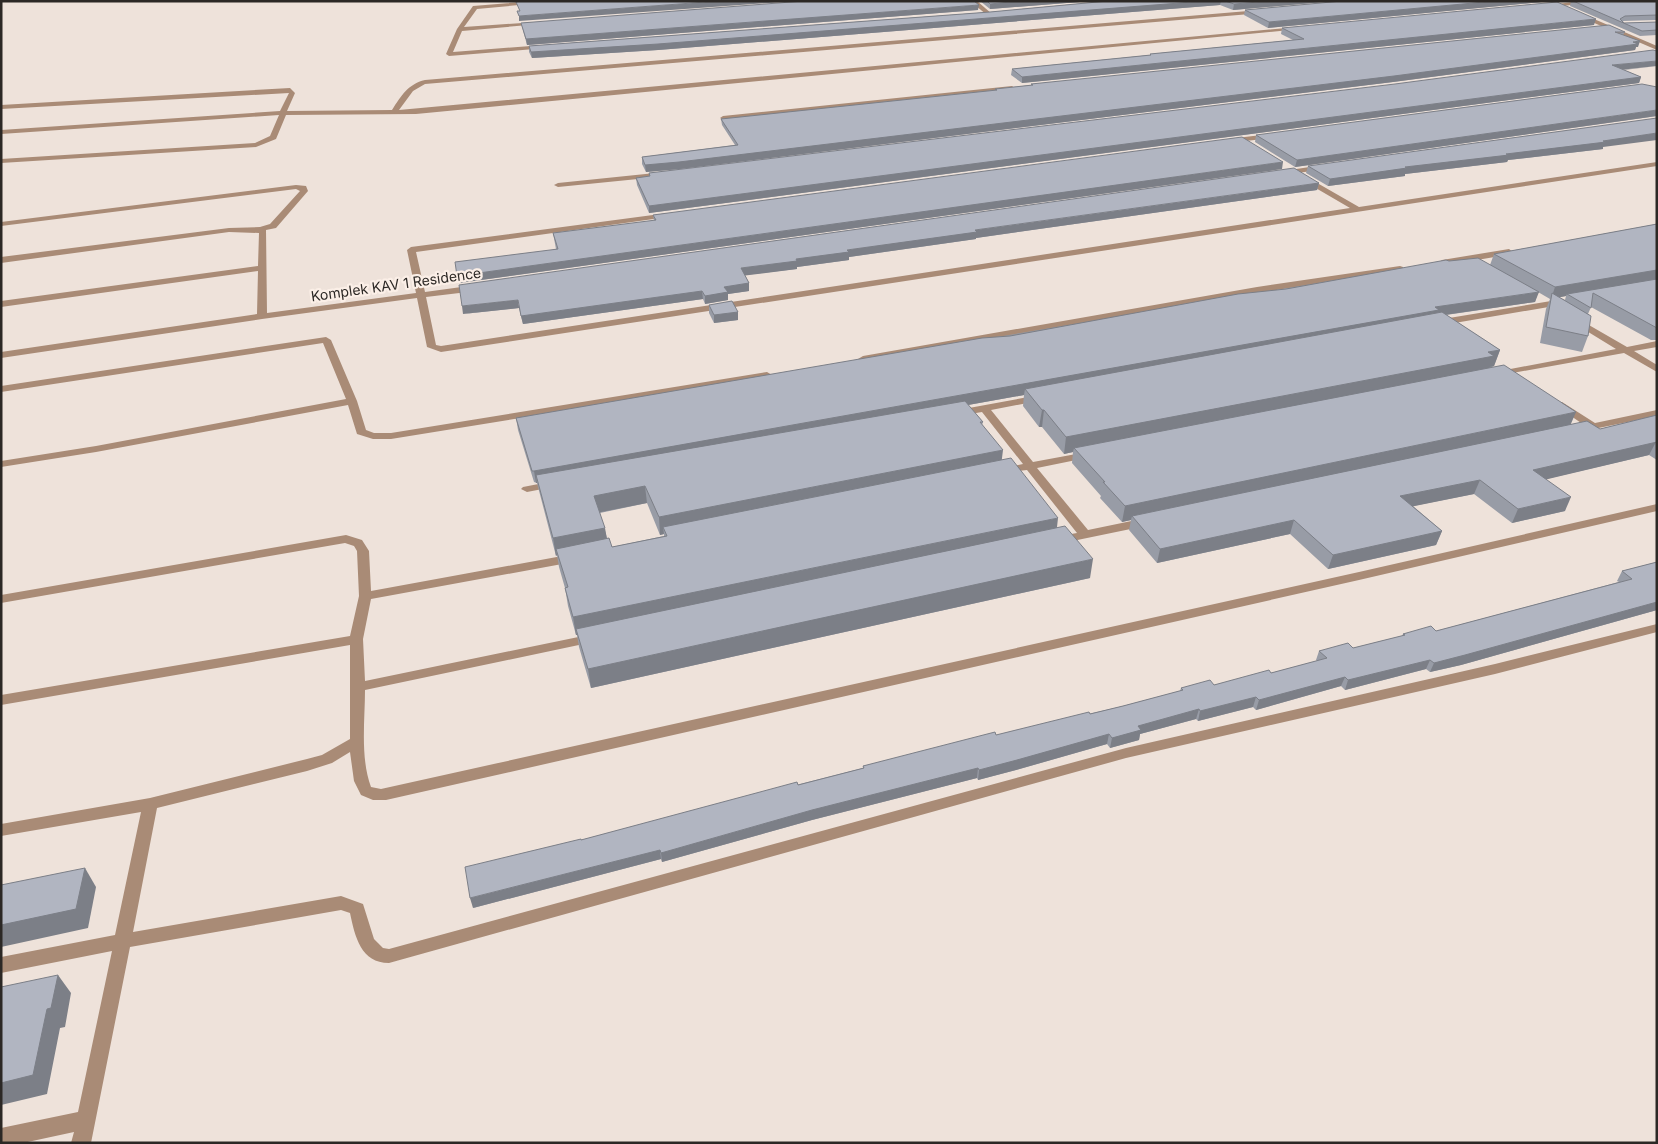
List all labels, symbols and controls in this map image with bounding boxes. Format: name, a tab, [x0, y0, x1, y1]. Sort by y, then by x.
street label: Komplek KAV 1 Residence	[310, 264, 482, 304]

